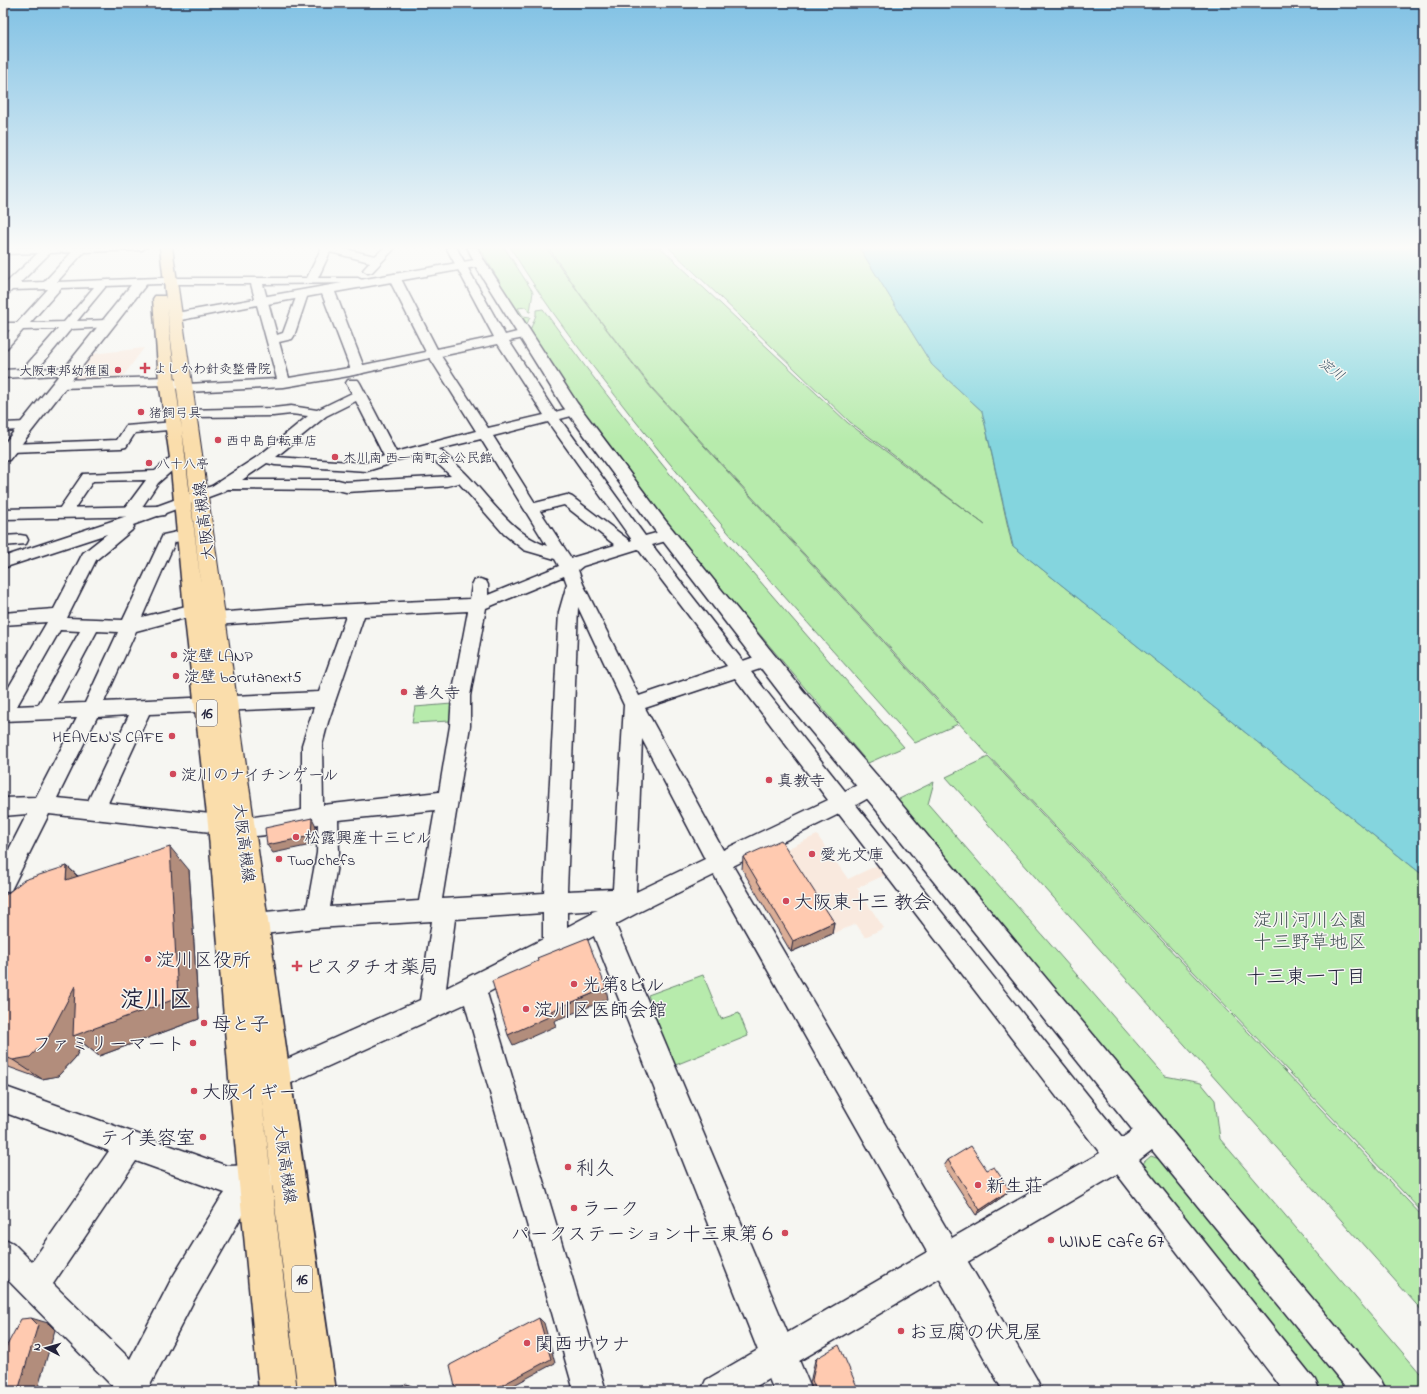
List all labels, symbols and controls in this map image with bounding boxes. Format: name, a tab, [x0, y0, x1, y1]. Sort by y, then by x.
water label: 淀川	[1314, 353, 1349, 387]
place label: よしかわ針灸整骨院	[154, 360, 271, 379]
place label: 大阪東邦幼稚園	[19, 362, 110, 381]
marker: よしかわ針灸整骨院	[139, 362, 151, 374]
marker: 大阪東邦幼稚園	[113, 365, 123, 375]
place label: 猪飼弓具	[149, 404, 201, 423]
marker: 猪飼弓具	[136, 407, 146, 417]
place label: 西中島自転車店	[226, 432, 317, 451]
marker: 西中島自転車店	[213, 435, 223, 445]
place label: 木川南 西一南町会 公民館	[343, 449, 493, 468]
marker: 木川南 西一南町会 公民館	[330, 452, 340, 462]
place label: 八十八亭	[157, 455, 209, 474]
marker: 八十八亭	[144, 458, 154, 468]
street label: 大阪高槻線	[188, 480, 222, 562]
place label: 淀壁 LANP	[182, 645, 254, 669]
marker: 淀壁 LANP	[169, 650, 179, 660]
place label: 淀壁 borutanext5	[184, 666, 302, 690]
marker: 淀壁 borutanext5	[171, 671, 181, 681]
place label: 善久寺	[412, 682, 460, 706]
marker: 善久寺	[399, 687, 409, 697]
road number: 16	[197, 700, 217, 726]
place label: HEAVEN'S CAFE	[52, 726, 164, 750]
marker: HEAVEN'S CAFE	[167, 731, 177, 741]
place label: 淀川のナイチンゲール	[181, 764, 339, 788]
marker: 淀川のナイチンゲール	[168, 769, 178, 779]
place label: 真教寺	[777, 770, 825, 794]
marker: 真教寺	[764, 775, 774, 785]
street label: 大阪高槻線	[226, 802, 260, 884]
place label: 松露興産十三ビル	[304, 827, 432, 851]
marker: 松露興産十三ビル	[291, 832, 301, 842]
place label: 愛光文庫	[820, 844, 884, 868]
place label: Two chefs	[287, 849, 355, 873]
marker: 愛光文庫	[807, 849, 817, 859]
marker: Two chefs	[274, 854, 284, 864]
place label: 大阪東十三 教会	[794, 890, 932, 917]
marker: 大阪東十三 教会	[781, 896, 791, 906]
park label: 淀川河川公園 十三野草地区	[1253, 908, 1367, 957]
place label: 淀川区役所	[156, 948, 251, 975]
marker: 淀川区役所	[143, 954, 153, 964]
place label: ピスタチオ薬局	[305, 955, 438, 982]
marker: ピスタチオ薬局	[292, 961, 302, 971]
district label: 十三東一丁目	[1246, 964, 1366, 993]
place label: 光第8ビル	[582, 973, 665, 1000]
marker: 光第8ビル	[569, 979, 579, 989]
district label: 淀川区	[120, 984, 192, 1019]
place label: 淀川区医師会館	[534, 998, 667, 1025]
marker: 淀川区医師会館	[521, 1004, 531, 1014]
place label: 母と子	[212, 1012, 269, 1039]
marker: 母と子	[199, 1018, 209, 1028]
place label: ファミリーマート	[33, 1032, 185, 1059]
marker: ファミリーマート	[188, 1038, 198, 1048]
place label: 大阪イギー	[202, 1080, 297, 1107]
marker: 大阪イギー	[189, 1086, 199, 1096]
street label: 大阪高槻線	[267, 1123, 301, 1206]
place label: テイ美容室	[100, 1126, 195, 1153]
marker: テイ美容室	[198, 1132, 208, 1142]
place label: 利久	[576, 1156, 614, 1183]
marker: 利久	[563, 1162, 573, 1172]
place label: 新生荘	[986, 1174, 1043, 1201]
marker: 新生荘	[973, 1180, 983, 1190]
place label: ラーク	[582, 1197, 639, 1224]
marker: ラーク	[569, 1203, 579, 1213]
place label: パークステーション十三東第６	[511, 1222, 777, 1249]
marker: パークステーション十三東第６	[780, 1228, 790, 1238]
place label: WINE cafe 67	[1059, 1229, 1164, 1256]
marker: WINE cafe 67	[1046, 1235, 1056, 1245]
road number: 16	[292, 1266, 312, 1292]
place label: お豆腐の伏見屋	[909, 1320, 1042, 1347]
marker: お豆腐の伏見屋	[896, 1326, 906, 1336]
north arrow	[26, 1328, 66, 1368]
place label: 関西サウナ	[535, 1332, 630, 1359]
marker: 関西サウナ	[522, 1338, 532, 1348]
text: N	[29, 1343, 45, 1352]

